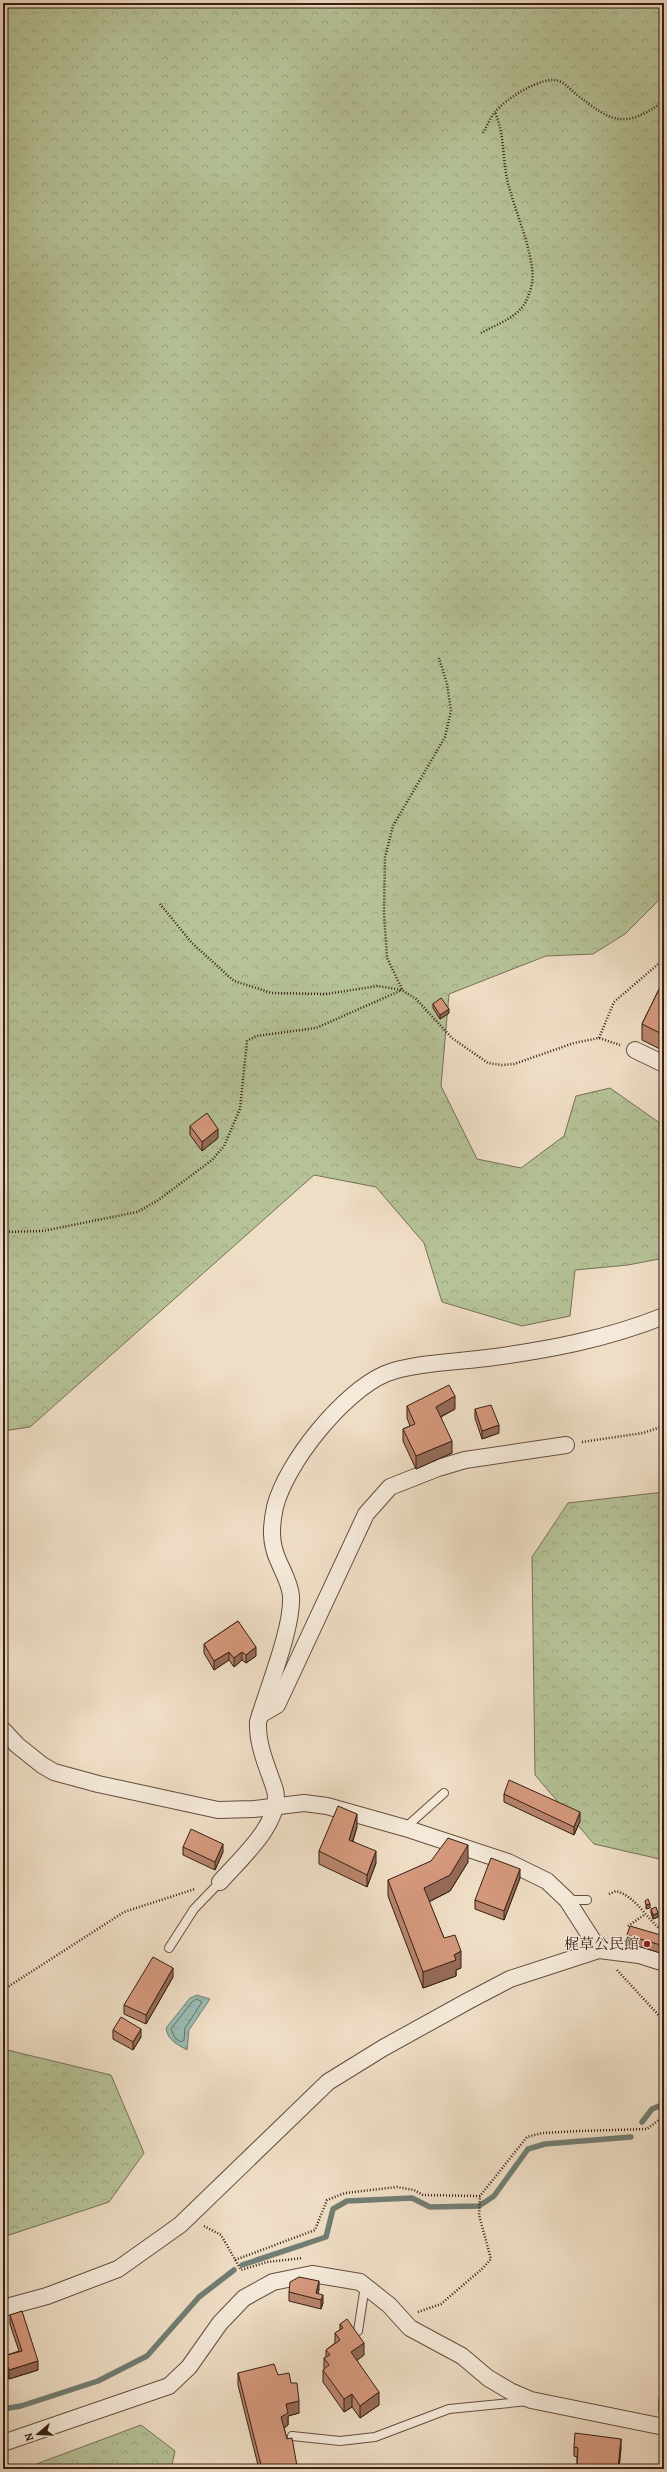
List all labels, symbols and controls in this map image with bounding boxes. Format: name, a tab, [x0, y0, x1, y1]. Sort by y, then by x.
place label: 梶草公民館	[564, 1934, 639, 1954]
marker: 梶草公民館	[642, 1939, 652, 1949]
north arrow	[18, 2414, 58, 2454]
text: N	[21, 2431, 37, 2443]

